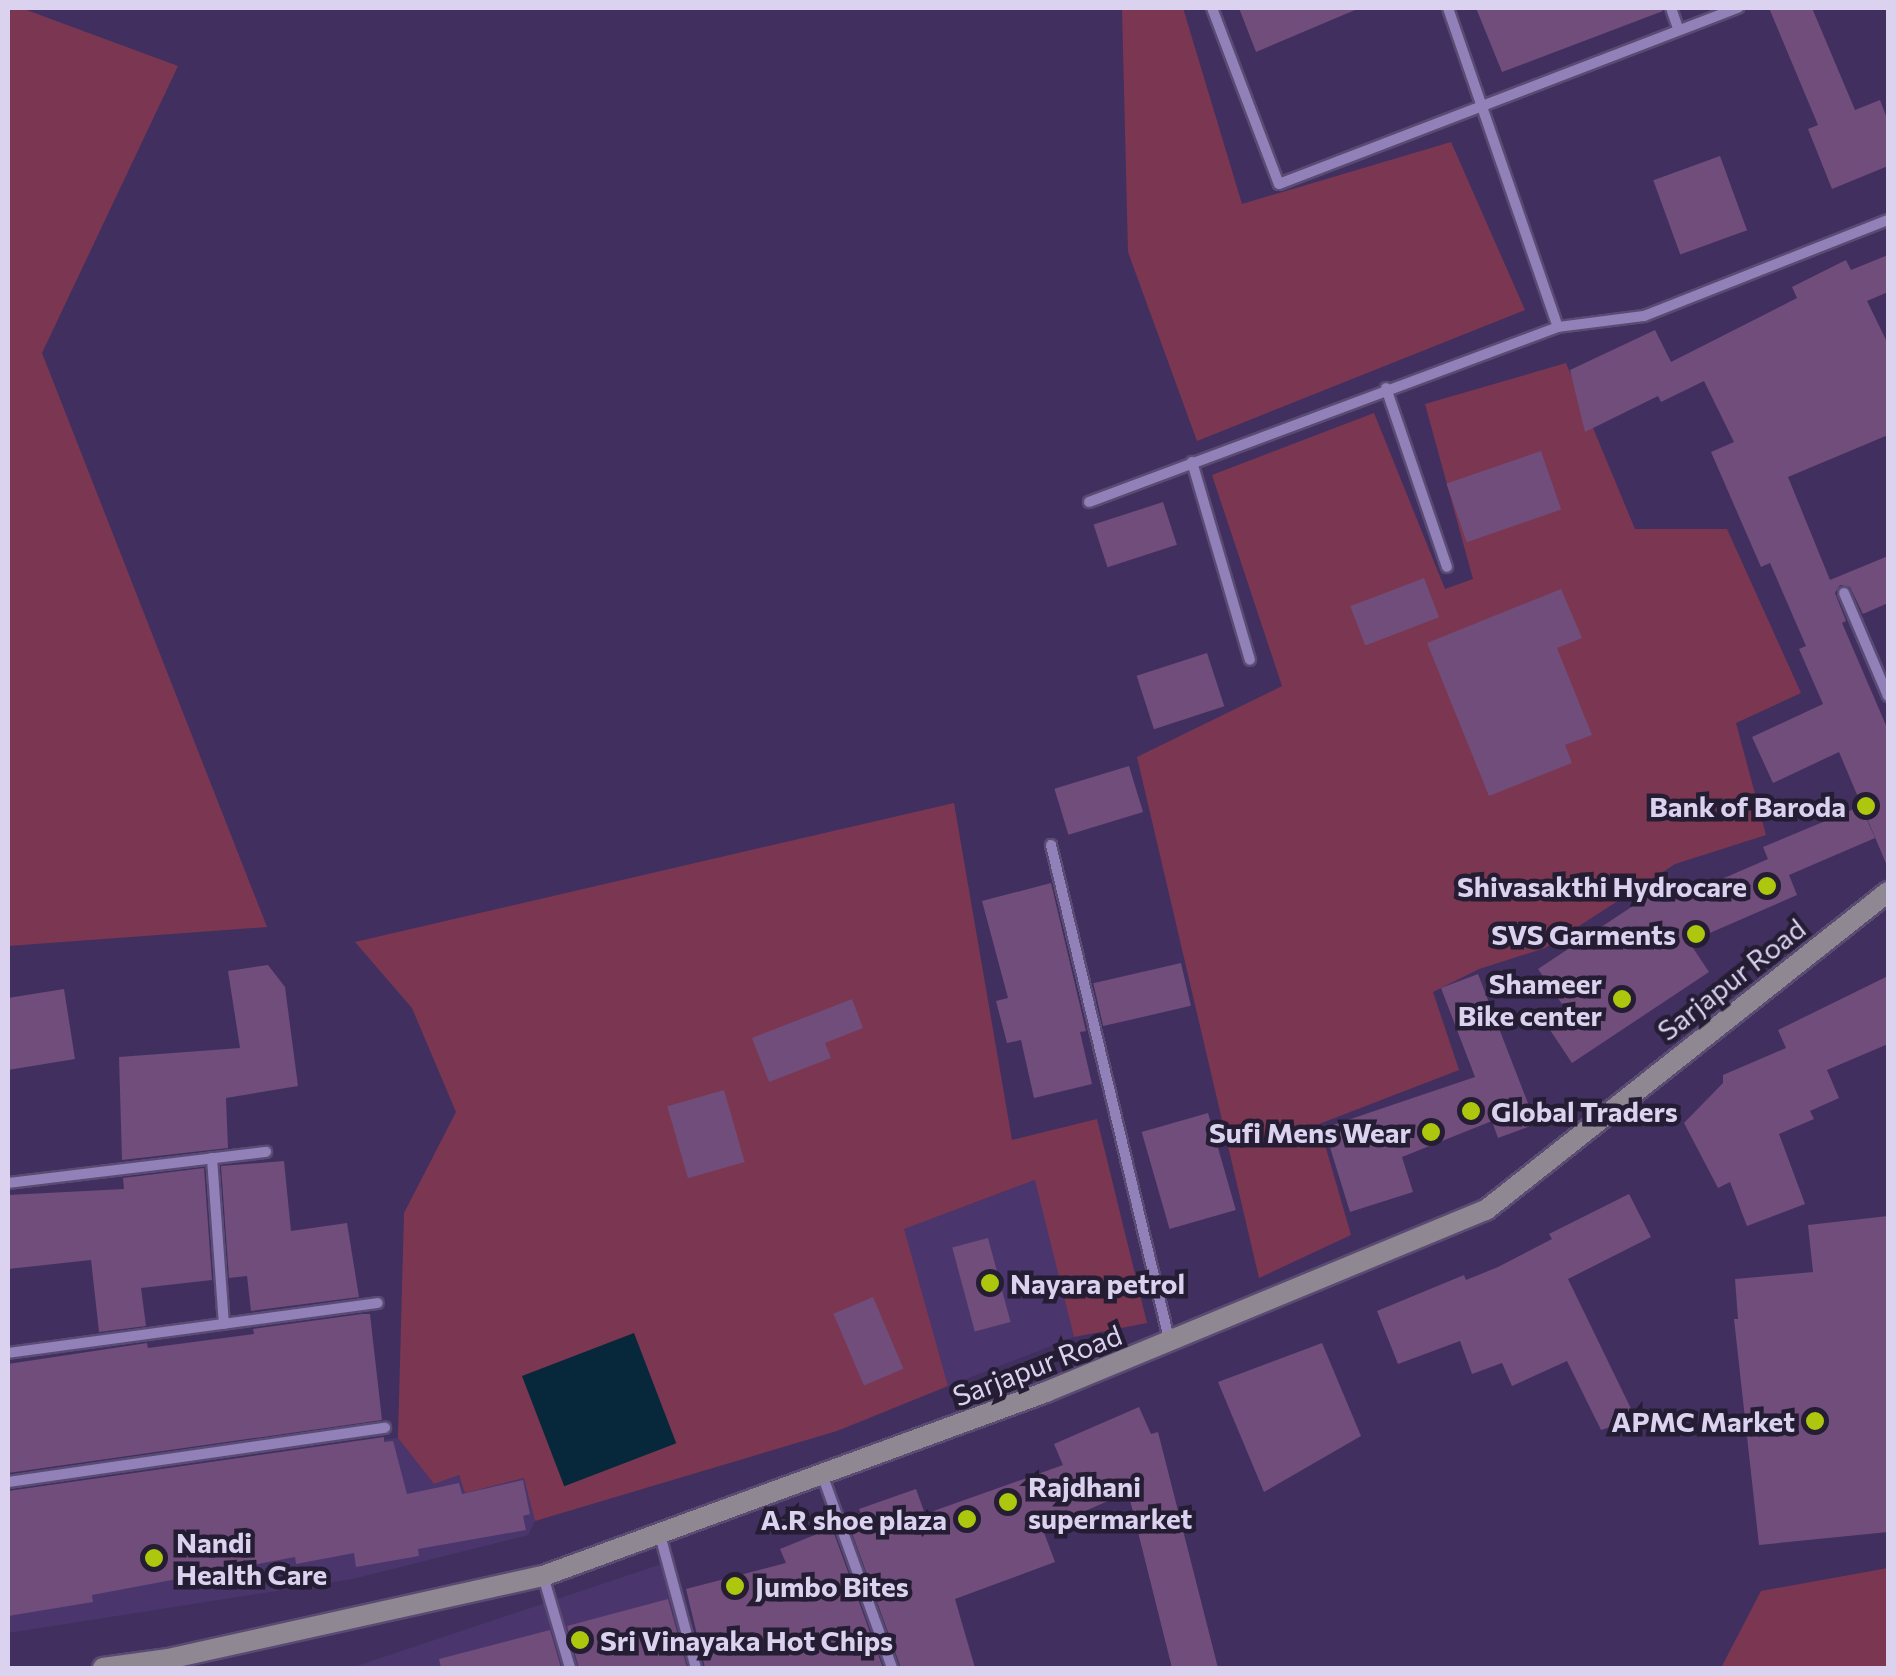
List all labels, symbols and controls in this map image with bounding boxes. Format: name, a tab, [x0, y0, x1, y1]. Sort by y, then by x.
place label: Bank of Baroda	[1649, 789, 1846, 823]
marker: Bank of Baroda	[1855, 795, 1877, 817]
place label: Shivasakthi Hydrocare	[1457, 869, 1747, 903]
marker: Shivasakthi Hydrocare	[1756, 875, 1778, 897]
street label: Sarjapur Road	[1650, 911, 1812, 1047]
place label: SVS Garments	[1491, 917, 1676, 951]
marker: SVS Garments	[1685, 923, 1707, 945]
place label: Shameer Bike center	[1458, 966, 1602, 1032]
marker: Shameer Bike center	[1611, 988, 1633, 1010]
place label: Global Traders	[1491, 1094, 1678, 1128]
marker: Global Traders	[1460, 1100, 1482, 1122]
place label: Sufi Mens Wear	[1209, 1115, 1411, 1149]
marker: Sufi Mens Wear	[1420, 1121, 1442, 1143]
place label: Nayara petrol	[1010, 1266, 1185, 1300]
marker: Nayara petrol	[979, 1272, 1001, 1294]
street label: Sarjapur Road	[948, 1317, 1126, 1413]
place label: APMC Market	[1611, 1404, 1795, 1438]
marker: APMC Market	[1804, 1410, 1826, 1432]
place label: Rajdhani supermarket	[1028, 1469, 1192, 1535]
marker: Rajdhani supermarket	[997, 1491, 1019, 1513]
place label: A.R shoe plaza	[761, 1502, 947, 1536]
marker: A.R shoe plaza	[956, 1508, 978, 1530]
place label: Nandi Health Care	[176, 1525, 327, 1591]
marker: Nandi Health Care	[141, 1545, 167, 1571]
place label: Jumbo Bites	[755, 1569, 909, 1603]
marker: Jumbo Bites	[724, 1575, 746, 1597]
place label: Sri Vinayaka Hot Chips	[600, 1623, 893, 1657]
marker: Sri Vinayaka Hot Chips	[569, 1629, 591, 1651]

